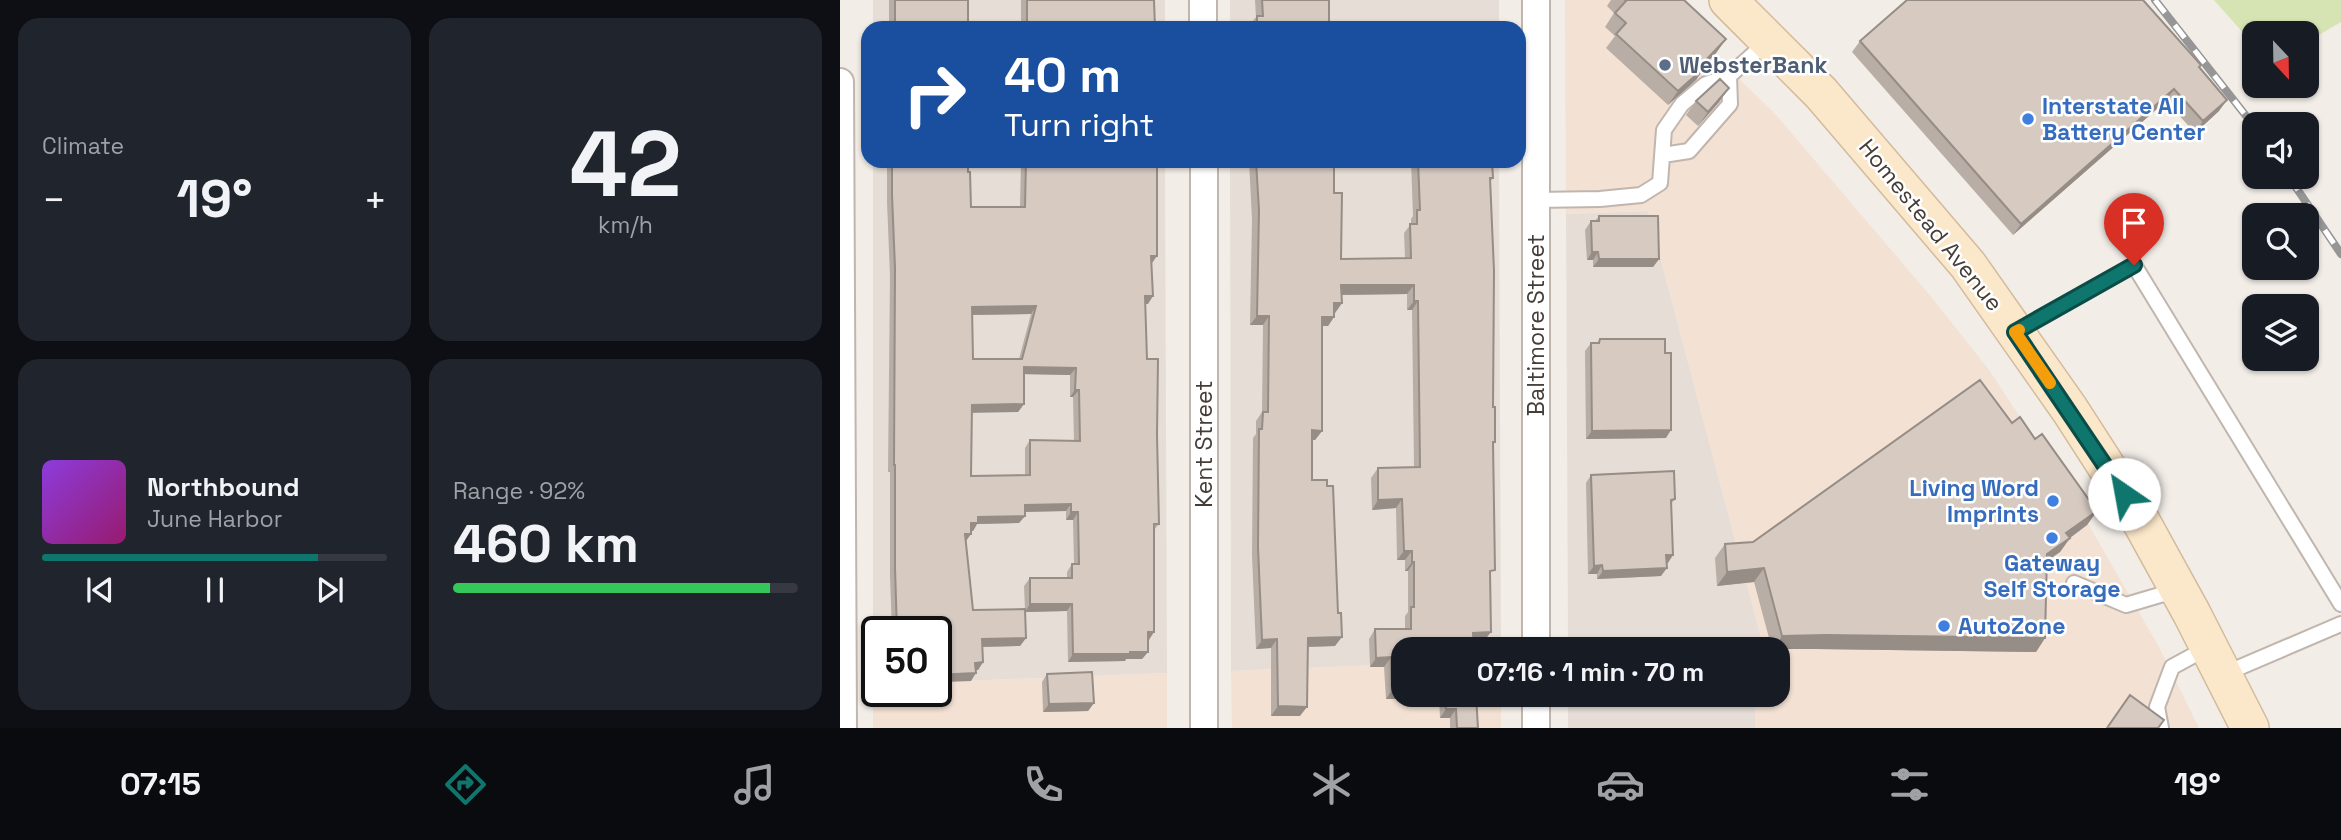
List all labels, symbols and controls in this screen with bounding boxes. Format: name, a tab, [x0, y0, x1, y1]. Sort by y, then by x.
north arrow	[2242, 21, 2319, 98]
map controls	[2242, 21, 2319, 371]
text: 40 m	[1004, 44, 1121, 106]
icon: right	[889, 49, 980, 140]
place label: WebsterBank	[1679, 50, 1827, 80]
marker: WebsterBank	[1657, 57, 1673, 73]
place label: Interstate All Battery Center	[2042, 91, 2205, 147]
text: Turn right	[1004, 105, 1154, 145]
text: 42	[570, 106, 681, 223]
marker: Interstate All Battery Center	[2020, 111, 2036, 127]
button: sound	[2242, 112, 2319, 189]
text: Climate	[42, 131, 124, 161]
street label: Homestead Avenue	[1852, 133, 2010, 317]
text: 19°	[176, 166, 253, 232]
text: −	[42, 176, 66, 224]
text: +	[363, 176, 387, 224]
pin	[2104, 193, 2164, 265]
button: search	[2242, 203, 2319, 280]
icon: arrive	[2115, 204, 2153, 242]
text: km/h	[598, 210, 653, 240]
street label: Baltimore Street	[1521, 234, 1551, 416]
button: layers	[2242, 294, 2319, 371]
street label: Kent Street	[1189, 380, 1219, 508]
position arrow	[2087, 457, 2161, 531]
text: Northbound	[147, 470, 300, 504]
place label: Living Word Imprints	[1909, 473, 2039, 529]
text: Range · 92%	[453, 476, 585, 506]
marker: Living Word Imprints	[2045, 493, 2061, 509]
text: June Harbor	[147, 504, 282, 534]
text: 460 km	[453, 511, 639, 577]
marker: Gateway Self Storage	[2044, 530, 2060, 546]
place label: Gateway Self Storage	[1983, 548, 2121, 604]
icon: previous	[81, 571, 119, 609]
icon: pause	[196, 571, 234, 609]
icon: next	[311, 571, 349, 609]
place label: AutoZone	[1958, 611, 2065, 641]
speed limit sign: 50	[861, 616, 952, 707]
marker: AutoZone	[1936, 618, 1952, 634]
text: 07:16 · 1 min · 70 m	[1477, 655, 1704, 689]
icon: directions	[441, 760, 490, 809]
icon: music	[730, 760, 779, 809]
icon: phone	[1019, 760, 1068, 809]
icon: climate	[1307, 760, 1356, 809]
icon: car	[1596, 760, 1645, 809]
icon: filters	[1885, 760, 1934, 809]
text: 07:15	[120, 764, 201, 804]
text: 19°	[2174, 764, 2221, 804]

